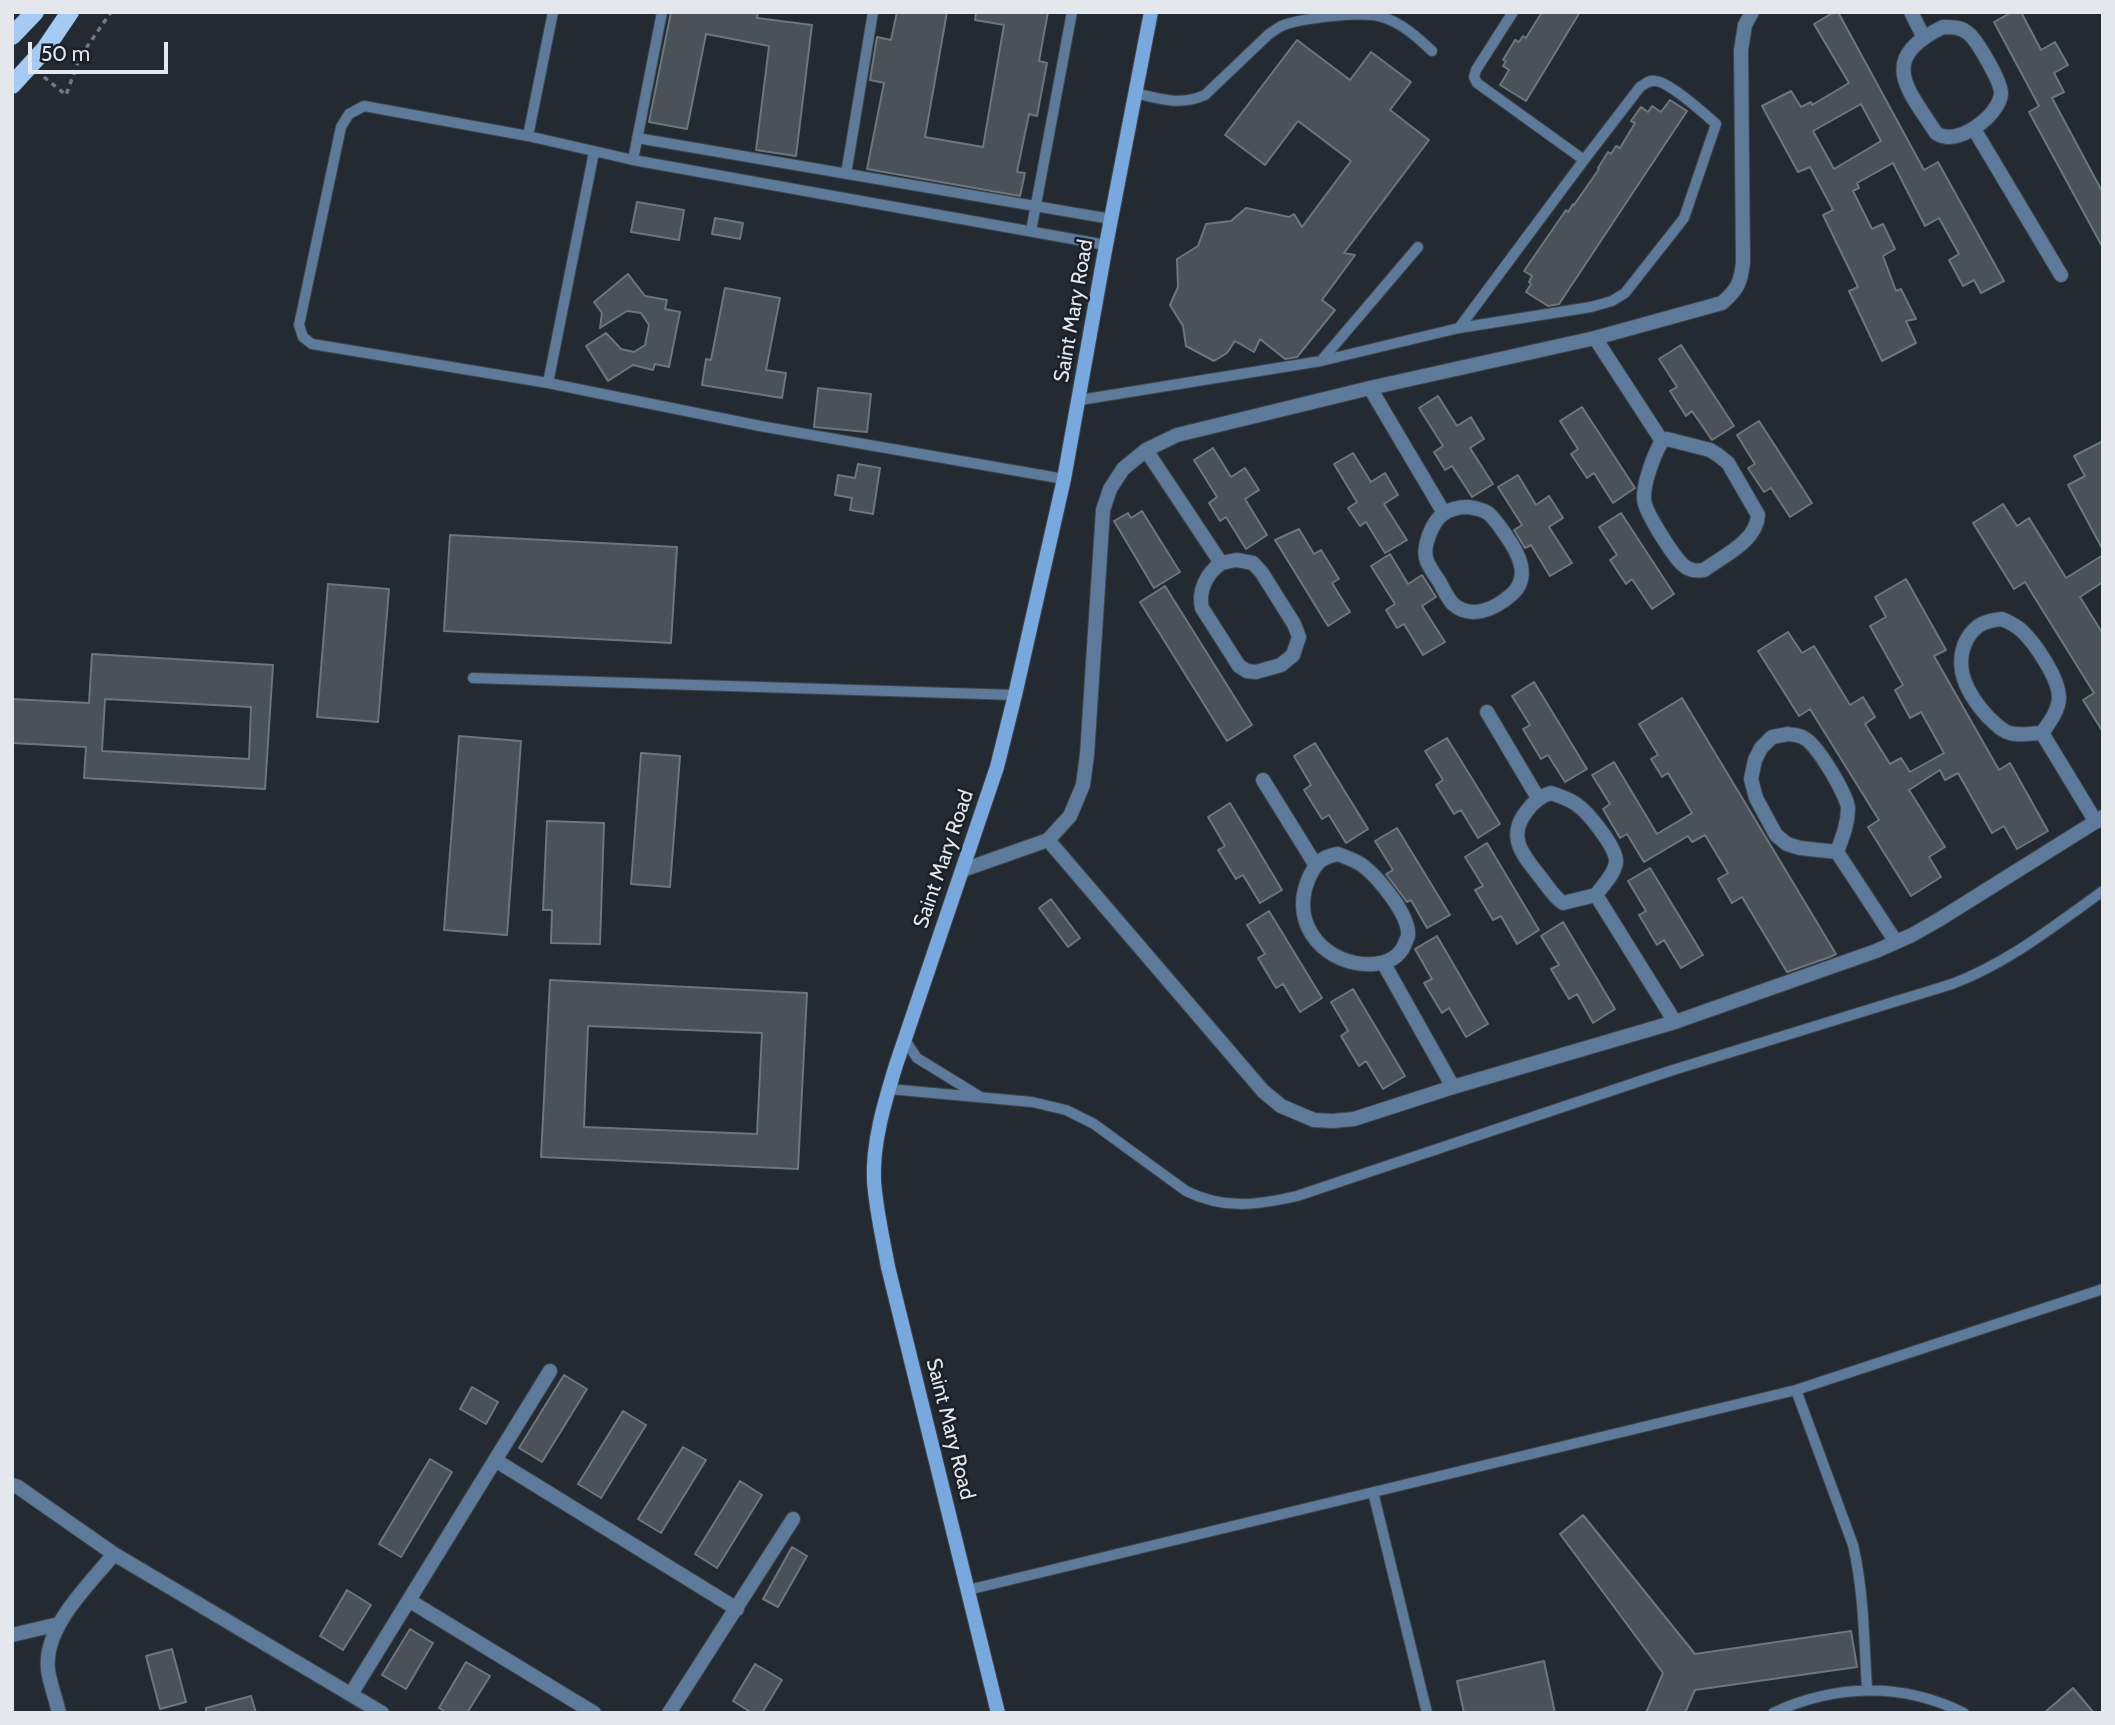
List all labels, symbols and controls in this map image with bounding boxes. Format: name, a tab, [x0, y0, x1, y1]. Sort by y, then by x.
scale bar	[32, 28, 172, 72]
text: 50 m	[41, 41, 90, 66]
street label: Saint Mary Road	[1049, 238, 1099, 384]
street label: Saint Mary Road	[909, 786, 979, 932]
street label: Saint Mary Road	[920, 1356, 980, 1502]

